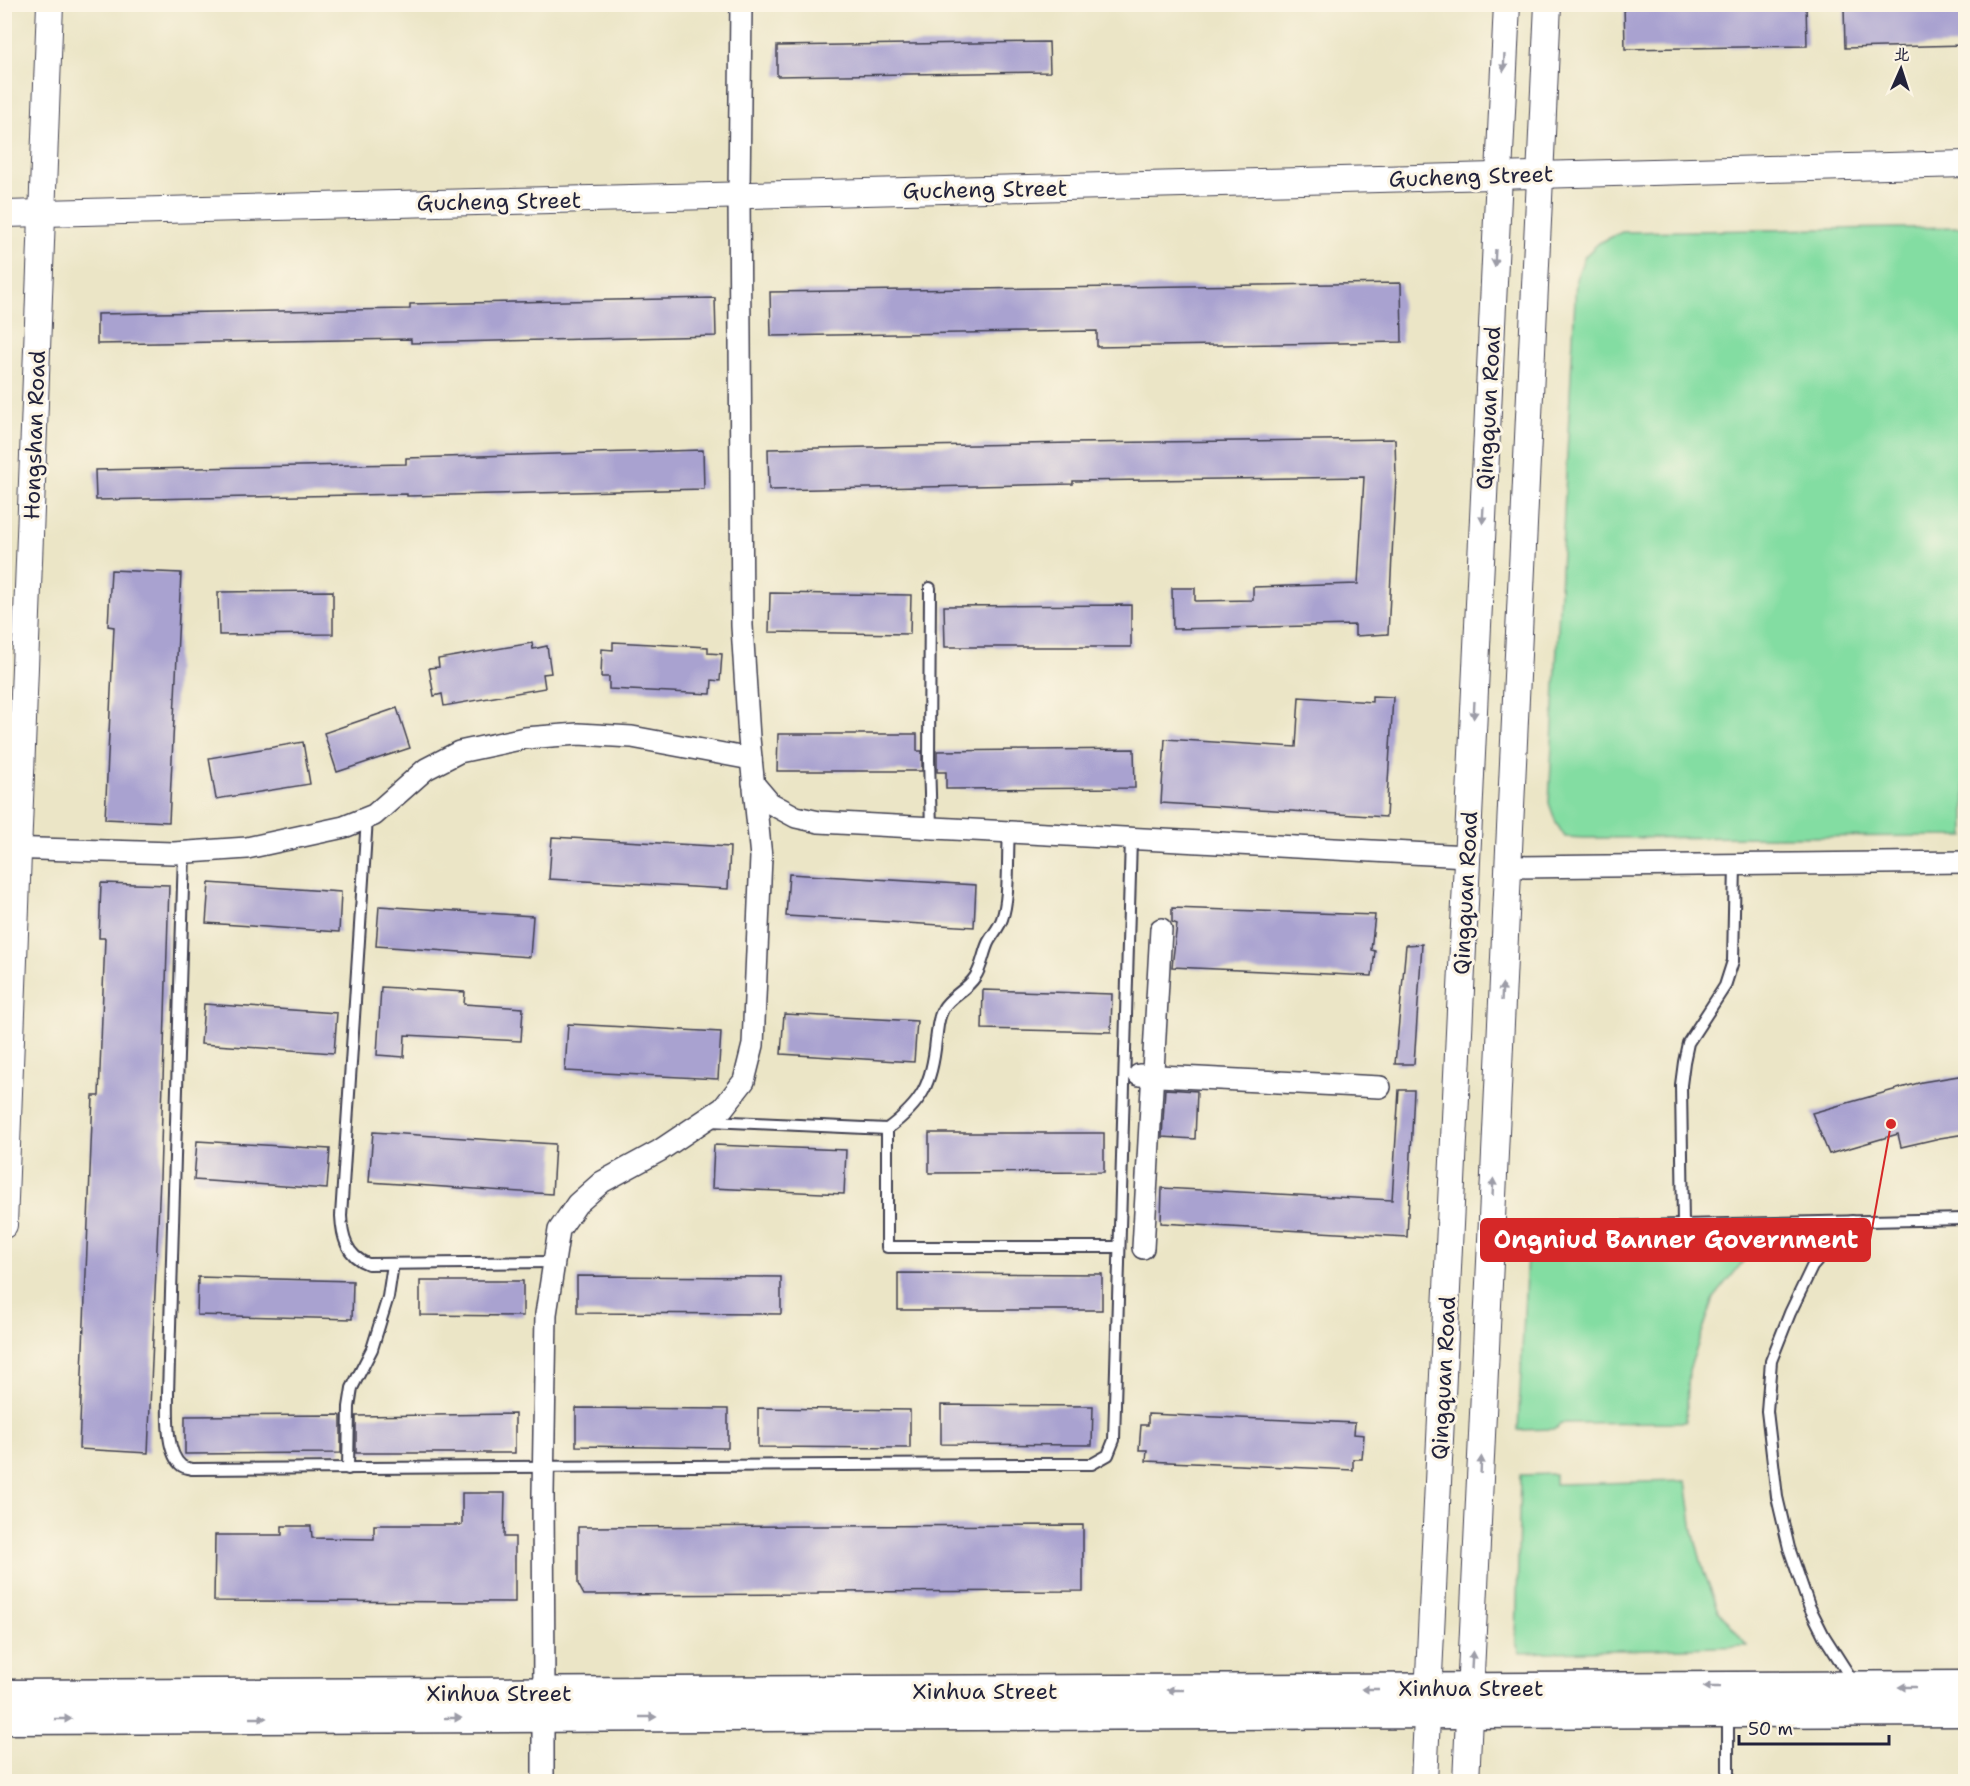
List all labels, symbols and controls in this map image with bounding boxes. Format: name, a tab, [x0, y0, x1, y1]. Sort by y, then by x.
north arrow	[1871, 39, 1931, 99]
text: 北	[1893, 44, 1910, 65]
one-way arrow	[1500, 53, 1509, 72]
street label: Gucheng Street	[1388, 159, 1554, 194]
street label: Gucheng Street	[902, 174, 1068, 205]
street label: Gucheng Street	[416, 186, 582, 217]
one-way arrow	[1490, 248, 1499, 267]
street label: Qingquan Road	[1470, 325, 1507, 491]
street label: Hongshan Road	[17, 350, 52, 520]
one-way arrow	[1478, 506, 1487, 525]
one-way arrow	[1469, 701, 1478, 720]
street label: Qingquan Road	[1447, 810, 1484, 976]
one-way arrow	[1498, 982, 1507, 1001]
one-way arrow	[1489, 1177, 1498, 1196]
callout: Ongniud Banner Government	[1481, 1219, 1870, 1261]
text: Ongniud Banner Government	[1493, 1224, 1859, 1256]
street label: Qingquan Road	[1425, 1295, 1462, 1461]
one-way arrow	[1476, 1456, 1485, 1475]
one-way arrow	[1467, 1651, 1476, 1670]
street label: Xinhua Street	[1398, 1674, 1544, 1703]
street label: Xinhua Street	[912, 1677, 1058, 1706]
street label: Xinhua Street	[426, 1679, 572, 1708]
one-way arrow	[1703, 1682, 1722, 1692]
one-way arrow	[1898, 1682, 1917, 1691]
one-way arrow	[1361, 1684, 1380, 1694]
one-way arrow	[1166, 1685, 1185, 1695]
scale bar	[1739, 1708, 1889, 1746]
one-way arrow	[638, 1712, 657, 1722]
one-way arrow	[248, 1713, 267, 1723]
one-way arrow	[443, 1713, 462, 1723]
one-way arrow	[53, 1714, 72, 1724]
text: 50 m	[1748, 1717, 1793, 1741]

